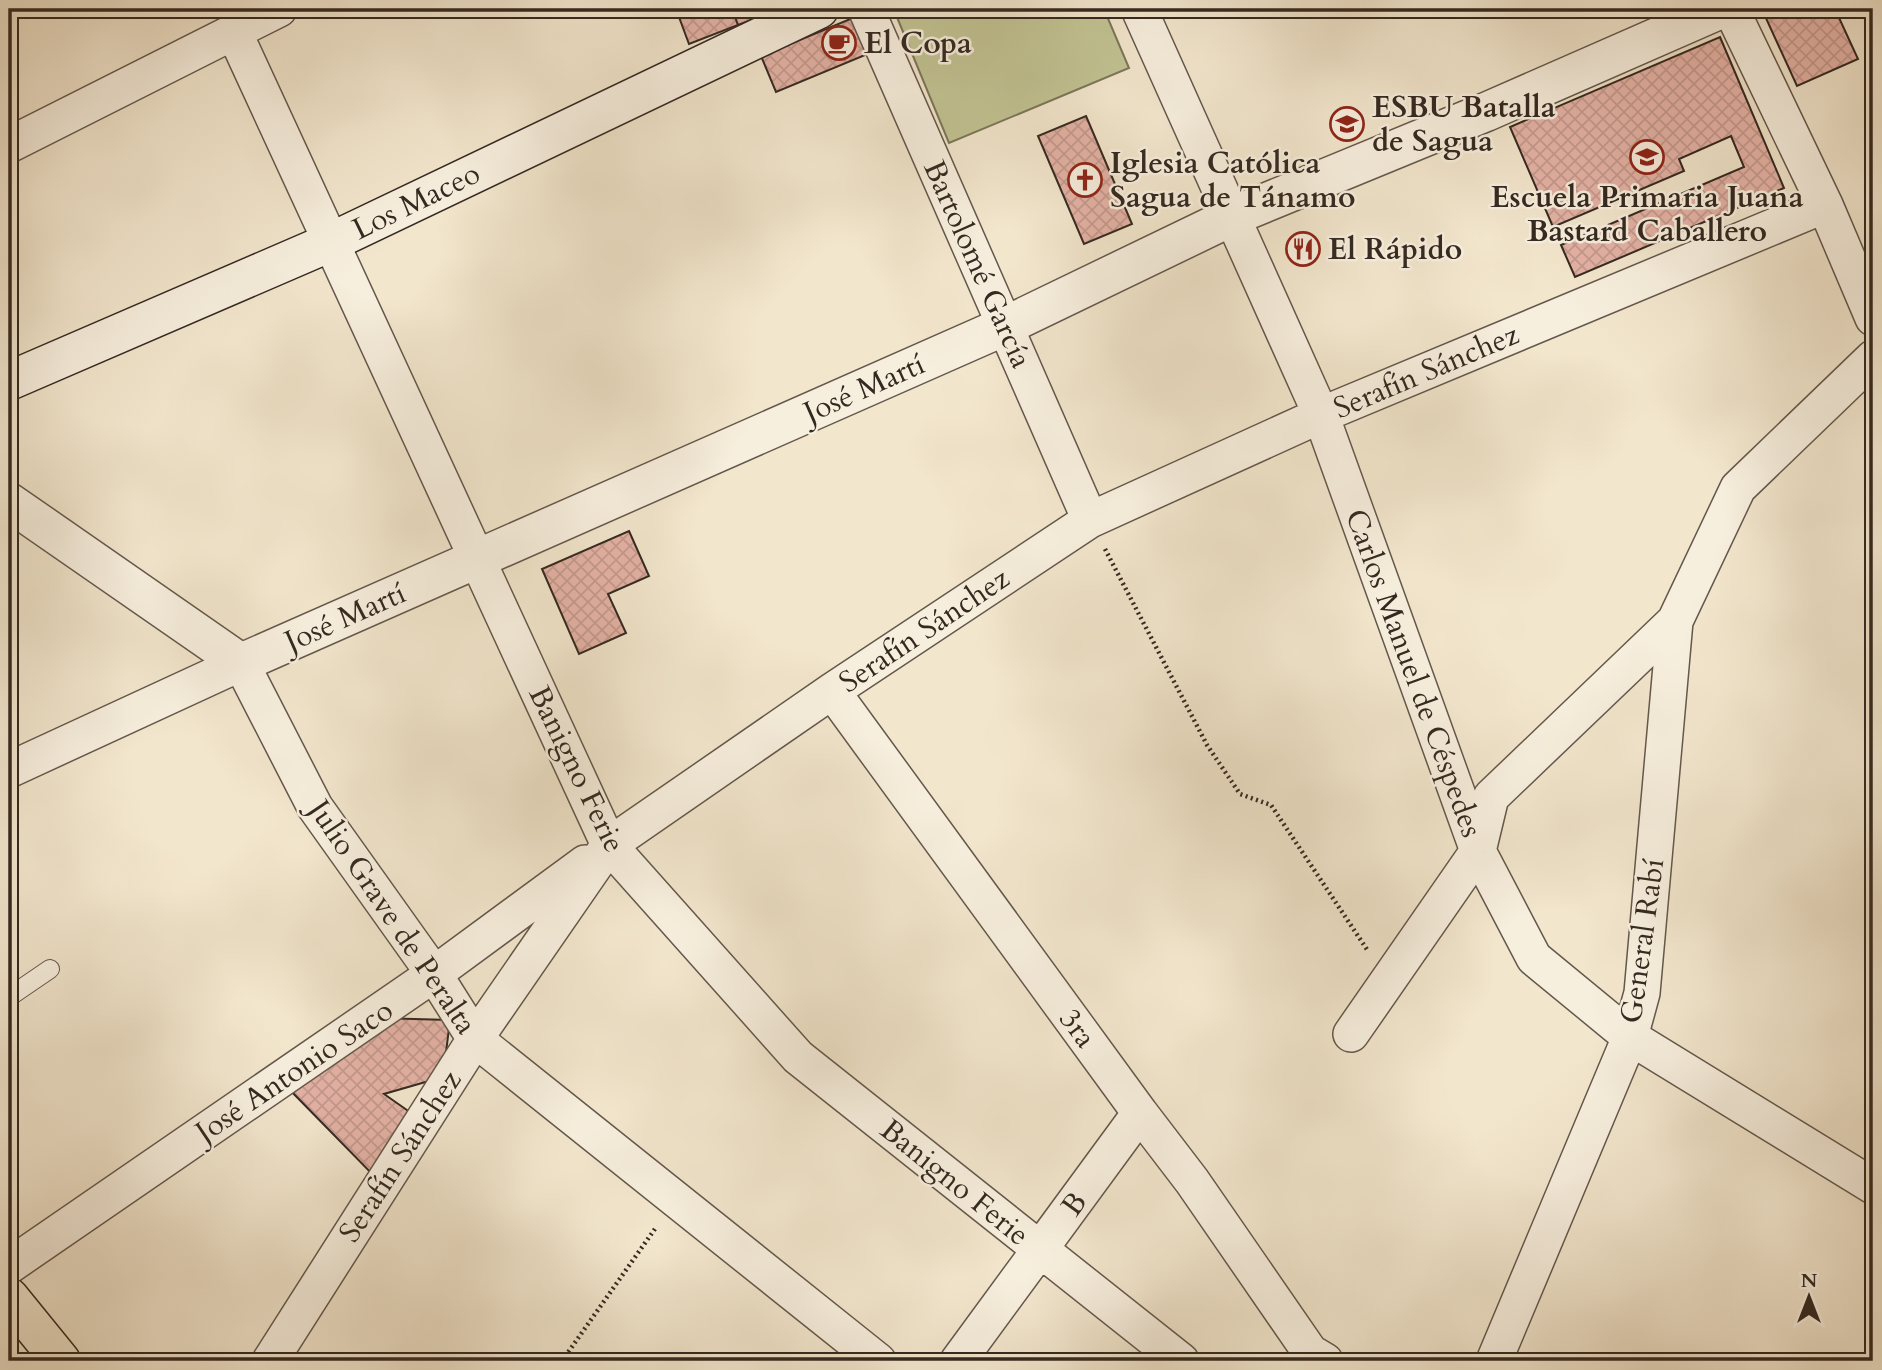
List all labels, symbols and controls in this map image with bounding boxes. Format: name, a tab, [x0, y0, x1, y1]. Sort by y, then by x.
place label: El Copa	[864, 23, 972, 64]
cafe icon: El Copa	[820, 24, 858, 62]
place label: ESBU Batalla de Sagua	[1372, 87, 1556, 162]
school or university icon: ESBU Batalla de Sagua	[1328, 105, 1366, 143]
school or university icon: Escuela Primaria Juana Bastard Caballero	[1628, 138, 1666, 176]
place label: Iglesia Católica Sagua de Tánamo	[1110, 143, 1355, 218]
street label: Los Maceo	[346, 153, 487, 250]
street label: Bartolomé García	[913, 154, 1042, 375]
church icon: Iglesia Católica Sagua de Tánamo	[1066, 161, 1104, 199]
place label: Escuela Primaria Juana Bastard Caballero	[1490, 177, 1804, 252]
place label: El Rápido	[1328, 229, 1462, 270]
restaurant icon: El Rápido	[1284, 230, 1322, 268]
street label: Serafín Sánchez	[1327, 314, 1526, 429]
street label: José Martí	[794, 344, 931, 435]
street label: Carlos Manuel de Céspedes	[1335, 503, 1492, 843]
street label: Serafín Sánchez	[831, 558, 1018, 703]
street label: José Martí	[275, 573, 412, 664]
street label: Banigno Ferie	[519, 679, 635, 859]
street label: Julio Grave de Peralta	[297, 789, 486, 1043]
street label: General Rabí	[1611, 856, 1674, 1026]
street label: José Antonio Saco	[184, 990, 401, 1155]
street label: 3ra	[1049, 1000, 1106, 1056]
street label: Serafín Sánchez	[329, 1062, 472, 1250]
street label: Banigno Ferie	[872, 1110, 1038, 1255]
street label: B	[1052, 1184, 1097, 1225]
north arrow	[1773, 1262, 1843, 1332]
text: N	[1801, 1268, 1818, 1294]

